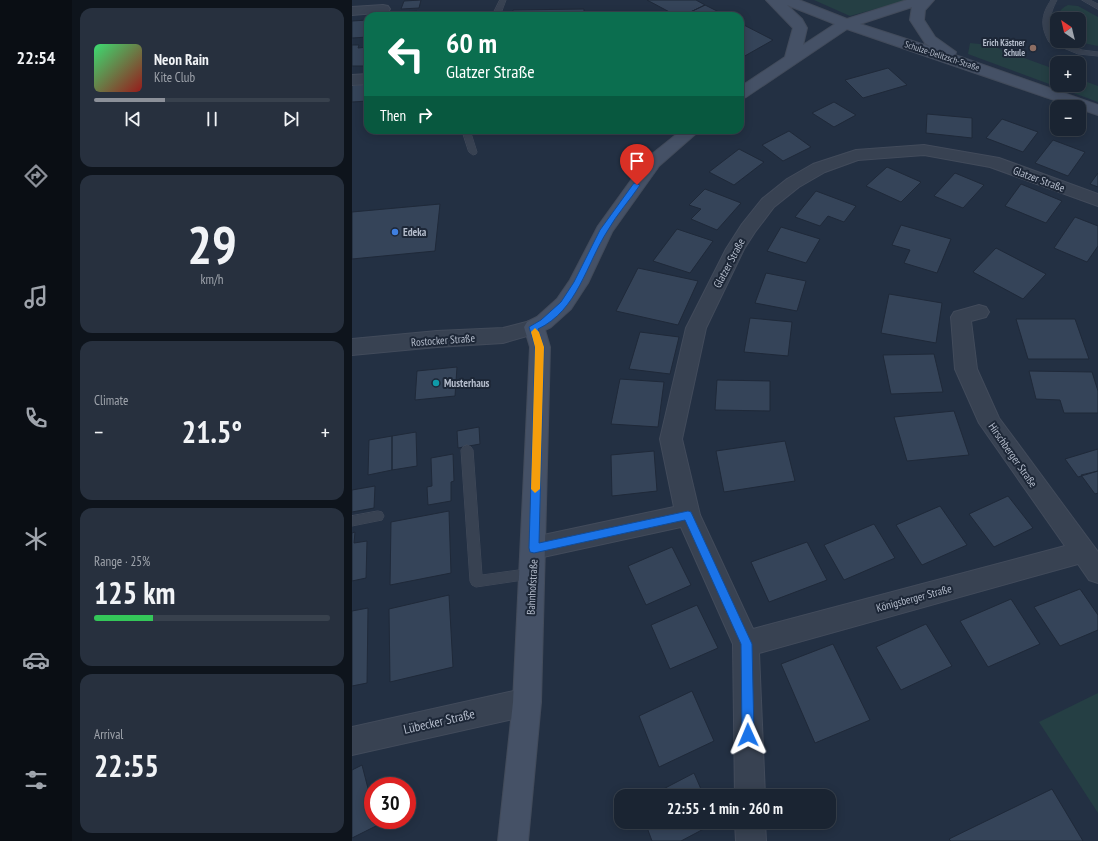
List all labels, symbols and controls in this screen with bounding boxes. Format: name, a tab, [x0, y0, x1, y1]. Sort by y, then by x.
north arrow	[1050, 12, 1086, 48]
map controls	[1050, 12, 1086, 136]
text: 60 m	[446, 24, 497, 61]
icon: left	[380, 28, 432, 80]
place label: Erich Kästner Schule	[983, 37, 1025, 58]
street label: Schulze-Delitzsch-Straße	[903, 38, 981, 73]
marker: Erich Kästner Schule	[1028, 43, 1038, 53]
text: 22:54	[17, 46, 55, 69]
text: Neon Rain	[154, 50, 209, 69]
button: +	[1050, 56, 1086, 92]
text: Glatzer Straße	[446, 60, 535, 83]
text: Kite Club	[154, 69, 195, 86]
button: −	[1050, 100, 1086, 136]
icon: right	[414, 104, 436, 126]
text: Then	[380, 106, 406, 125]
icon: previous	[122, 108, 144, 130]
icon: pause	[201, 108, 223, 130]
icon: next	[280, 108, 302, 130]
pin	[620, 144, 654, 185]
icon: arrive	[626, 150, 648, 172]
icon: directions	[22, 162, 50, 190]
street label: Glatzer Straße	[1011, 163, 1067, 195]
text: 29	[187, 211, 237, 278]
place label: Edeka	[403, 225, 427, 239]
marker: Edeka	[390, 227, 400, 237]
street label: Glatzer Straße	[710, 235, 748, 290]
text: km/h	[200, 271, 224, 288]
icon: music	[22, 283, 50, 311]
street label: Rostocker Straße	[411, 331, 476, 349]
place label: Musterhaus	[444, 376, 490, 390]
marker: Musterhaus	[431, 378, 441, 388]
text: Climate	[94, 392, 128, 409]
icon: phone	[22, 404, 50, 432]
text: 21.5°	[182, 412, 242, 451]
text: −	[94, 418, 103, 446]
text: +	[321, 418, 330, 446]
street label: Hirschberger Straße	[986, 420, 1041, 490]
icon: climate	[22, 525, 50, 553]
text: Range · 25%	[94, 553, 150, 570]
street label: Bahnhofstraße	[524, 558, 540, 615]
text: 125 km	[94, 573, 175, 612]
street label: Königsberger Straße	[875, 581, 954, 615]
icon: car	[22, 646, 50, 674]
street label: Lübecker Straße	[402, 705, 476, 738]
position arrow	[727, 714, 769, 756]
text: Arrival	[94, 726, 123, 743]
text: 22:55	[94, 746, 159, 785]
icon: filters	[22, 766, 50, 794]
speed limit sign: 30	[364, 777, 416, 829]
text: 22:55 · 1 min · 260 m	[667, 799, 783, 818]

